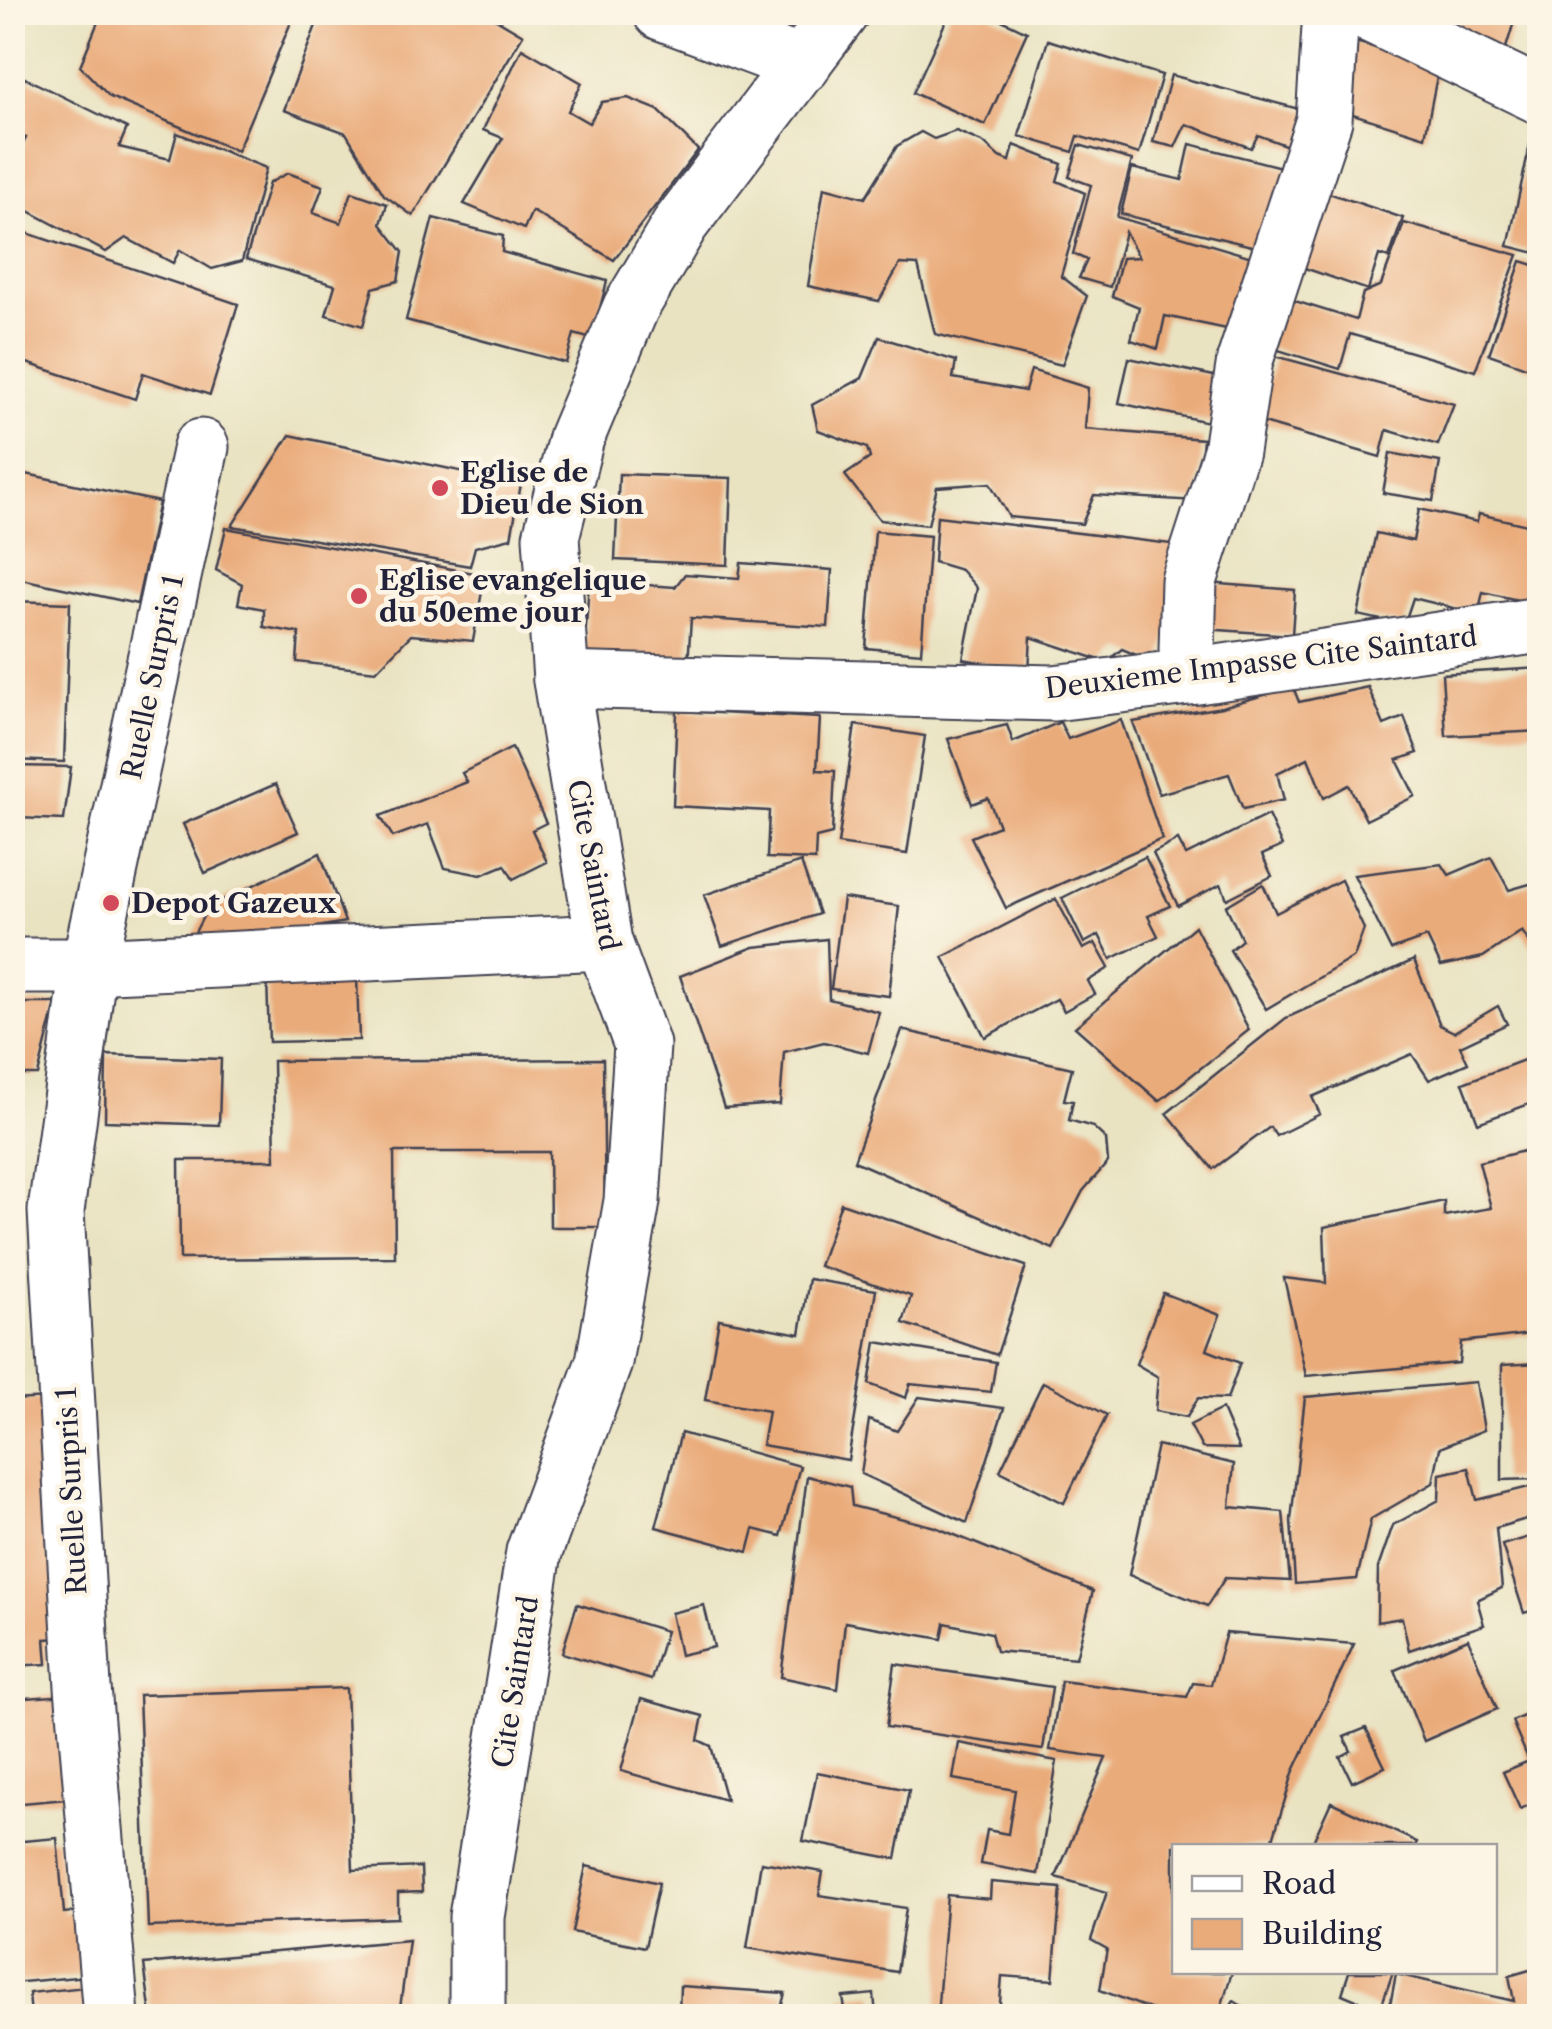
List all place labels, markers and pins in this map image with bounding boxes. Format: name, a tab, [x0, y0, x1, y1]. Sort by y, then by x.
place label: Eglise de Dieu de Sion	[460, 455, 644, 521]
marker: Eglise de Dieu de Sion	[429, 477, 451, 499]
place label: Eglise evangelique du 50eme jour	[379, 563, 646, 629]
marker: Eglise evangelique du 50eme jour	[348, 585, 370, 607]
place label: Depot Gazeux	[131, 886, 337, 920]
marker: Depot Gazeux	[100, 892, 122, 914]

